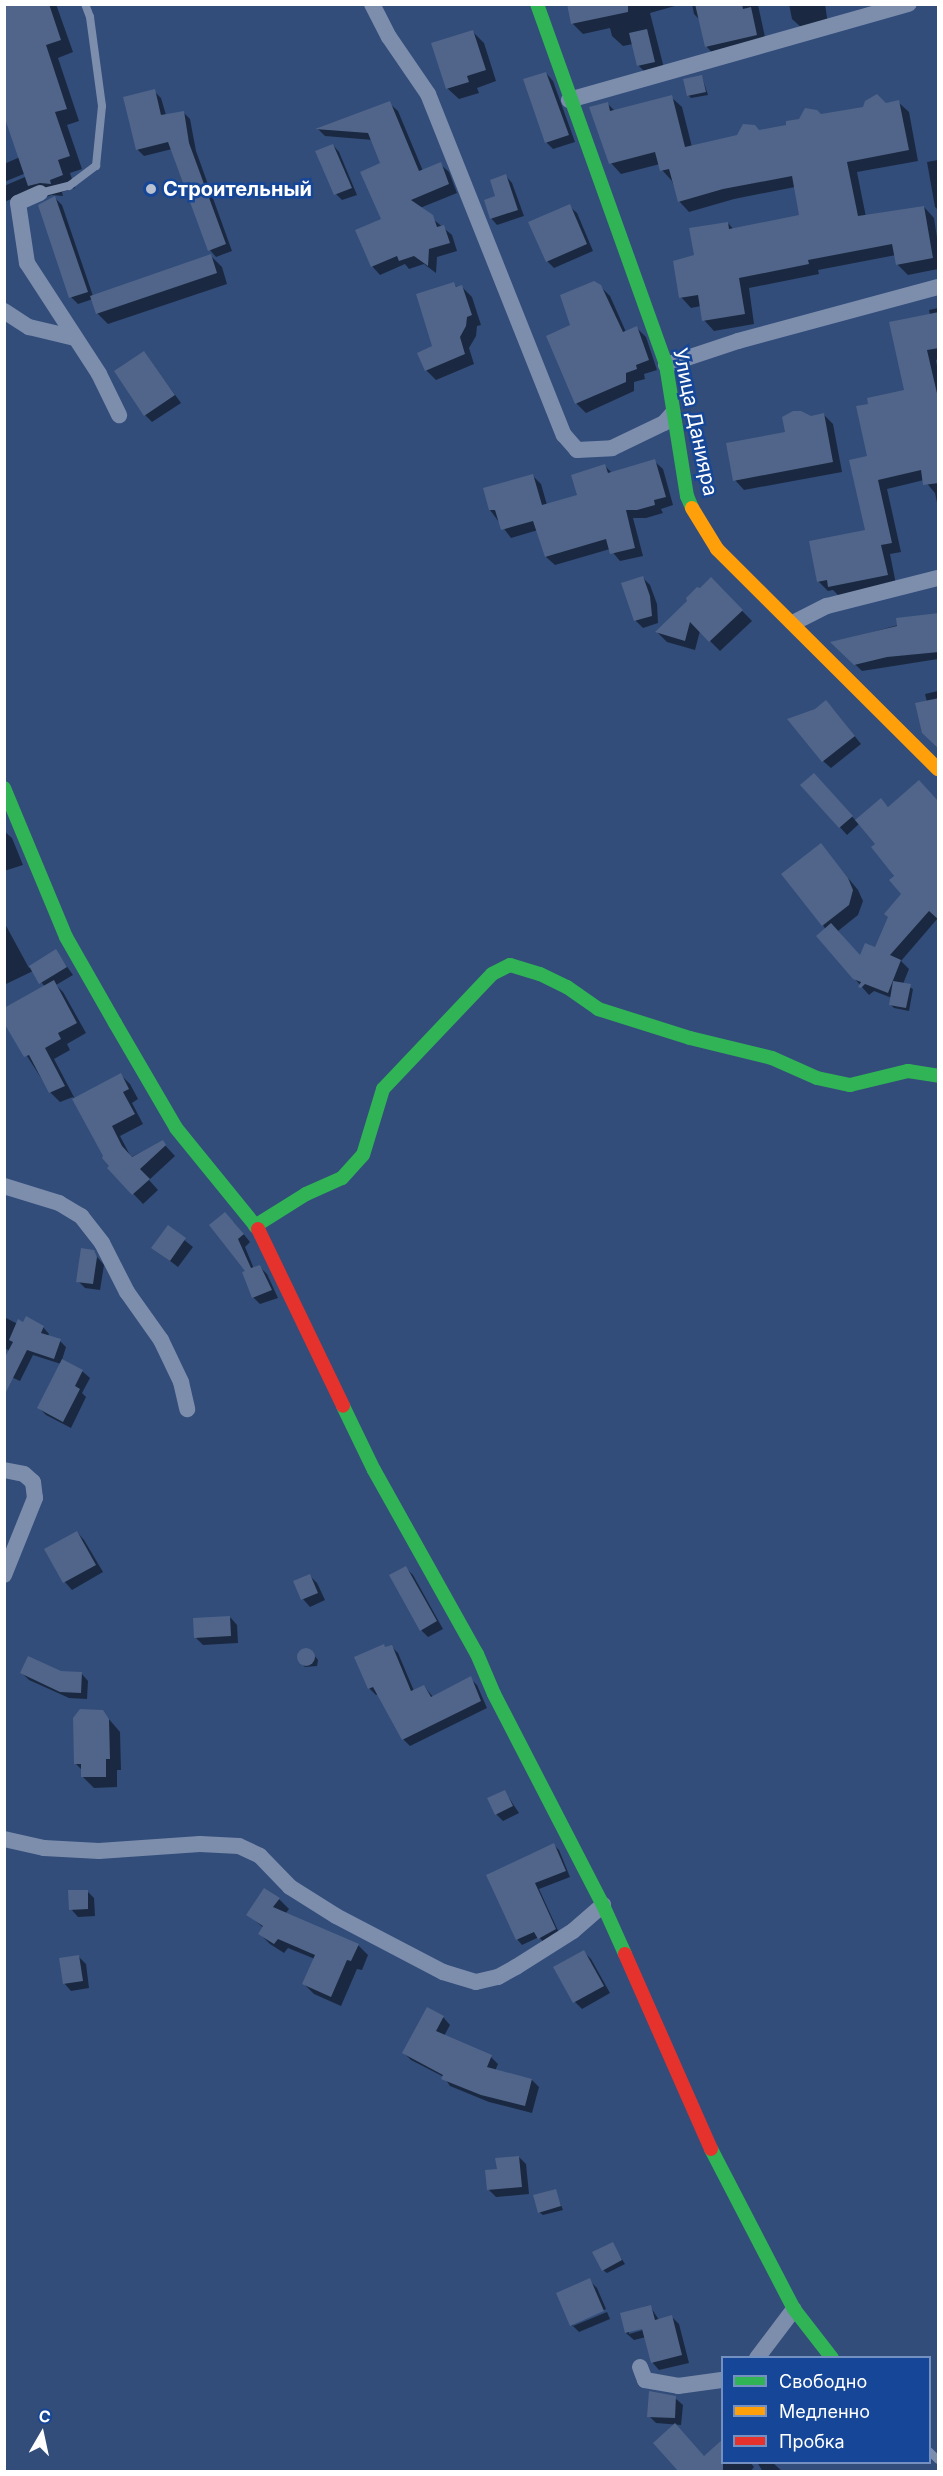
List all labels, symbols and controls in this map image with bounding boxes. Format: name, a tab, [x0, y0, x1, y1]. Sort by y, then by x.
place label: Строительный	[163, 177, 312, 201]
marker: Строительный	[144, 182, 158, 196]
street label: Улица Данияра	[668, 346, 722, 498]
legend	[721, 2356, 931, 2464]
text: Свободно	[779, 2371, 867, 2392]
text: Медленно	[779, 2401, 870, 2422]
north arrow	[12, 2404, 72, 2464]
text: С	[37, 2405, 52, 2427]
text: Пробка	[779, 2431, 845, 2452]

